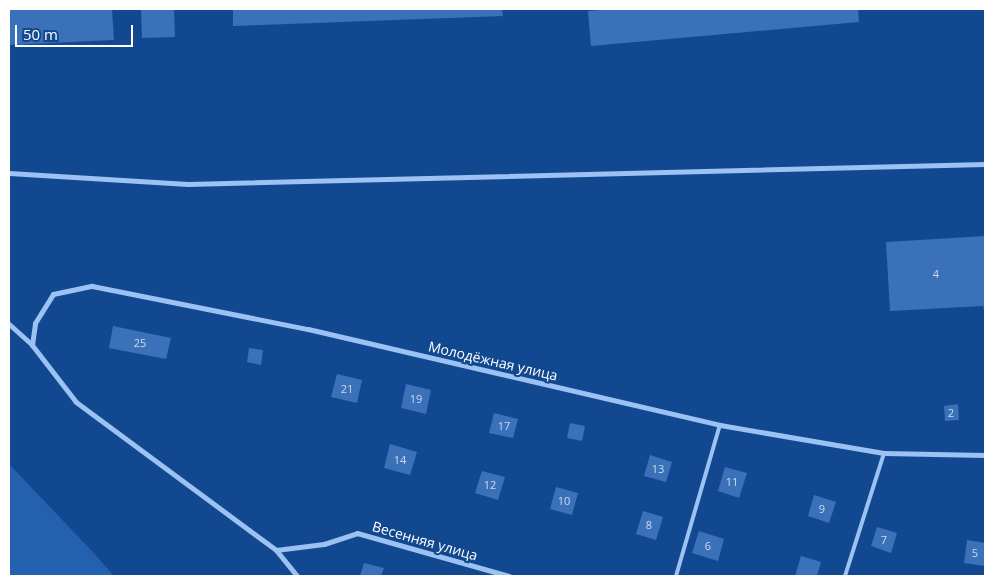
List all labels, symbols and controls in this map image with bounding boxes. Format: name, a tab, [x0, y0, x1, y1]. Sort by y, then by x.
scale bar	[18, 15, 135, 47]
text: 50 m	[23, 24, 58, 44]
house number: 4	[933, 267, 939, 281]
house number: 25	[134, 336, 146, 350]
street label: Молодёжная улица	[427, 338, 559, 384]
house number: 21	[341, 382, 353, 396]
house number: 19	[410, 392, 422, 406]
house number: 2	[948, 406, 954, 420]
house number: 17	[498, 419, 510, 433]
house number: 14	[394, 453, 406, 467]
house number: 13	[652, 462, 664, 476]
house number: 11	[726, 475, 738, 489]
house number: 12	[484, 478, 496, 492]
house number: 10	[558, 494, 570, 508]
house number: 9	[819, 502, 825, 516]
street label: Весенняя улица	[370, 518, 480, 564]
house number: 8	[646, 518, 652, 532]
house number: 7	[881, 533, 887, 547]
house number: 6	[705, 539, 711, 553]
house number: 5	[972, 546, 978, 560]

